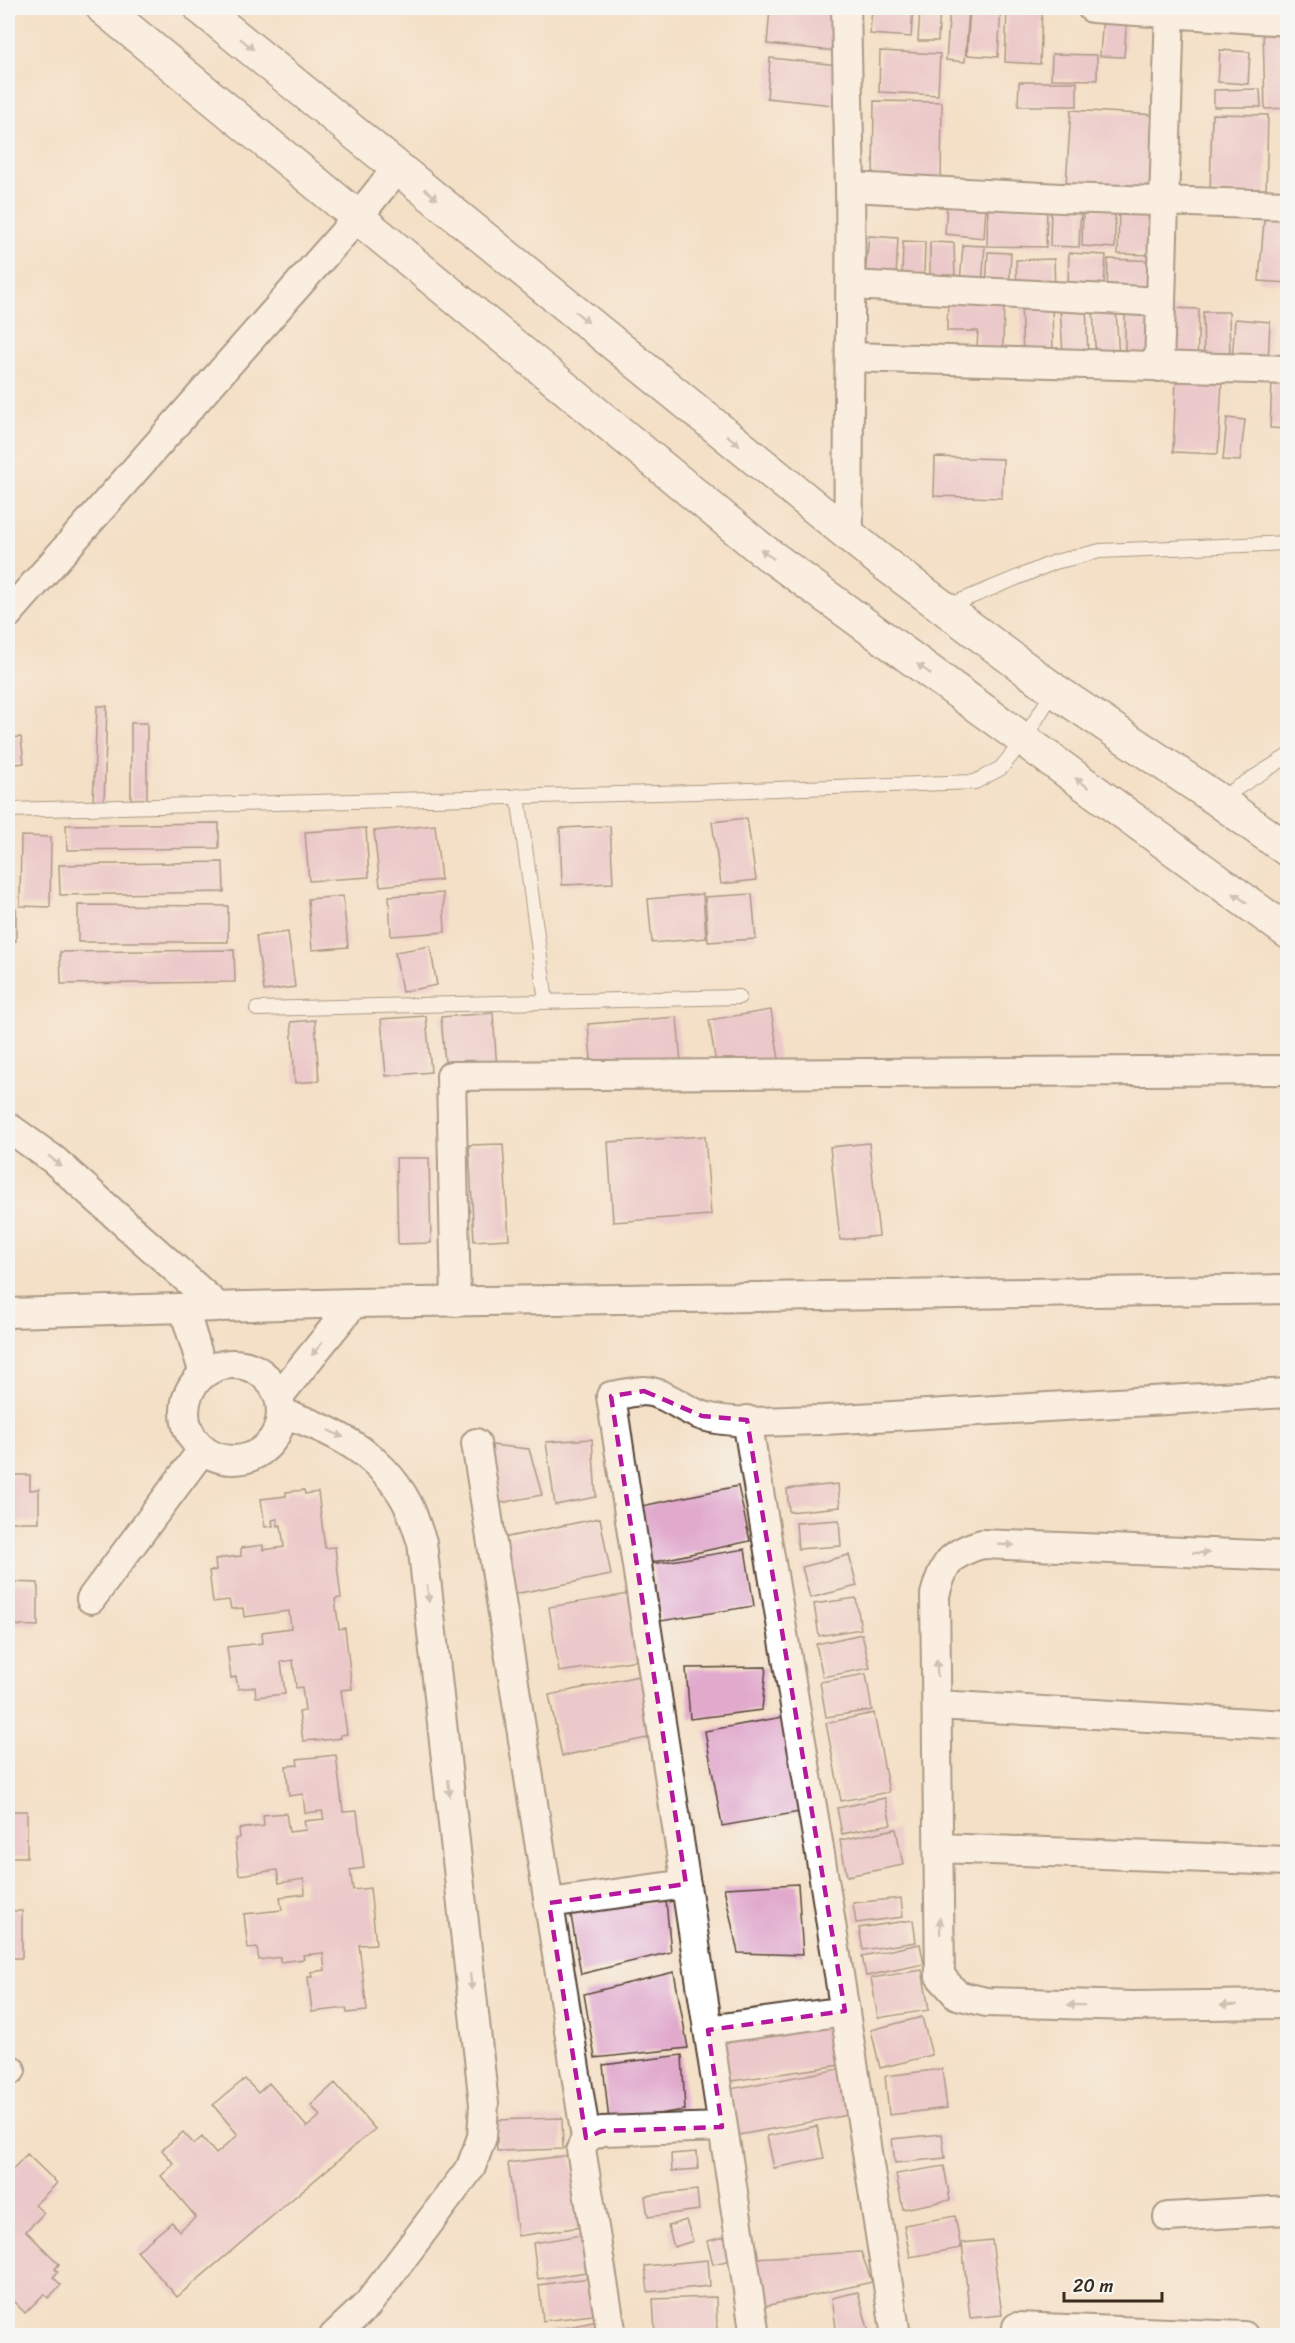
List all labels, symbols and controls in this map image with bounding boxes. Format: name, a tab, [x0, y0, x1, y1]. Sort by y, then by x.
one-way arrow	[239, 38, 254, 50]
one-way arrow	[423, 187, 438, 199]
one-way arrow	[574, 310, 590, 323]
one-way arrow	[725, 433, 740, 446]
one-way arrow	[759, 548, 774, 560]
one-way arrow	[917, 663, 932, 675]
one-way arrow	[1074, 777, 1090, 789]
one-way arrow	[1232, 892, 1247, 904]
one-way arrow	[47, 1154, 62, 1167]
one-way arrow	[311, 1341, 324, 1357]
one-way arrow	[327, 1429, 344, 1438]
one-way arrow	[996, 1540, 1015, 1550]
one-way arrow	[1191, 1548, 1210, 1557]
one-way arrow	[423, 1585, 432, 1604]
one-way arrow	[932, 1658, 941, 1677]
one-way arrow	[444, 1779, 454, 1798]
one-way arrow	[935, 1916, 944, 1935]
one-way arrow	[466, 1972, 476, 1991]
one-way arrow	[1066, 2000, 1085, 2010]
one-way arrow	[1220, 2000, 1239, 2010]
scale bar	[1064, 2265, 1162, 2303]
text: 20 m	[1073, 2270, 1113, 2302]

